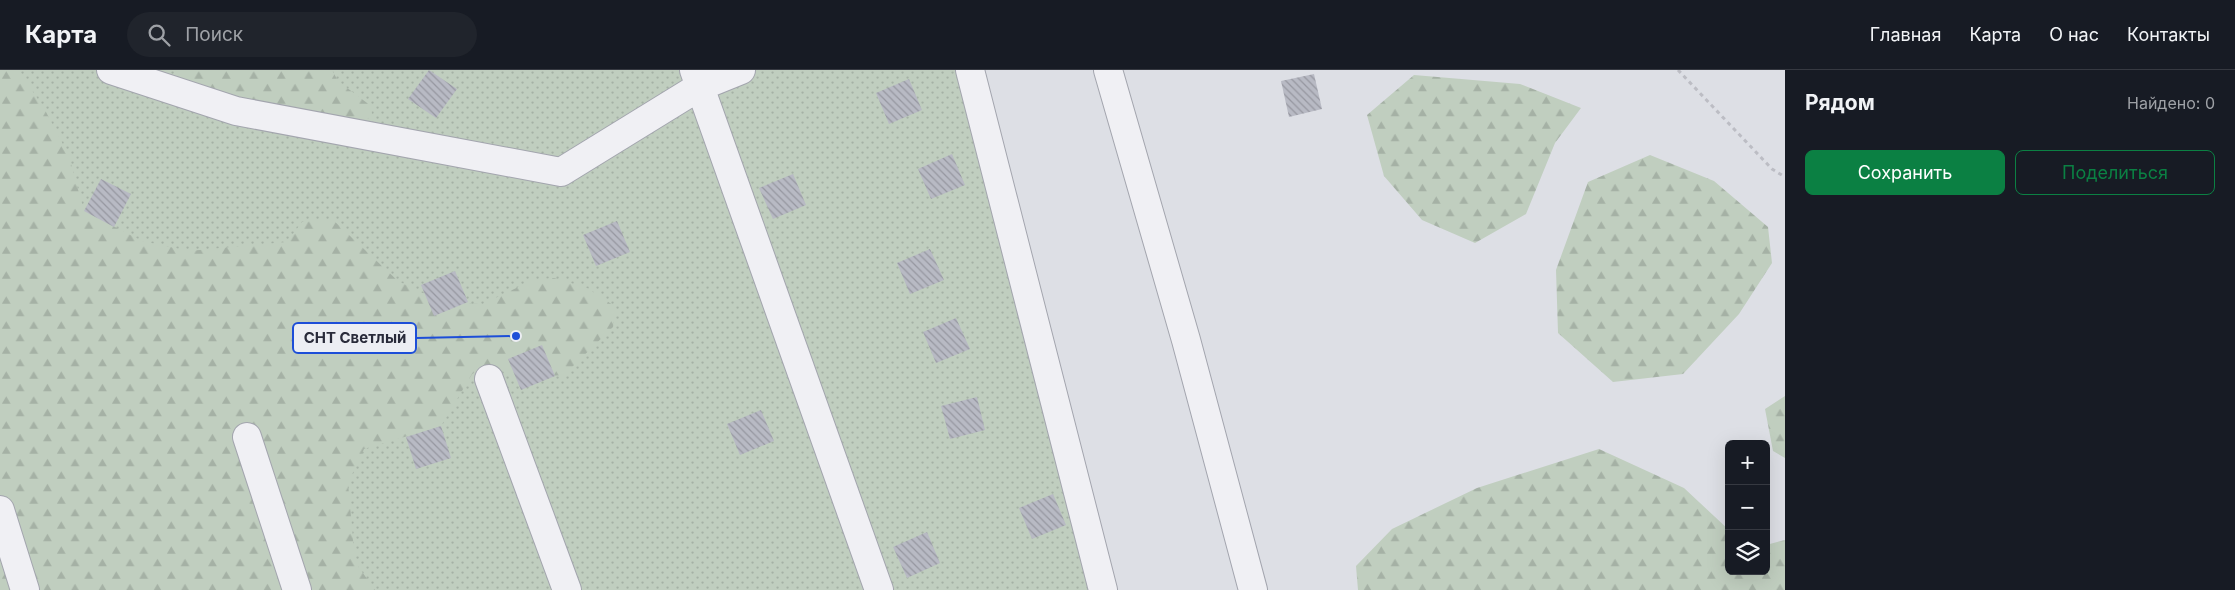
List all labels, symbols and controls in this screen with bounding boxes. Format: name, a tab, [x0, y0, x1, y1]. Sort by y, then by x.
search box	[127, 12, 477, 57]
text: Карта	[25, 20, 97, 49]
icon: search	[145, 21, 173, 49]
text: Поиск	[185, 23, 243, 46]
text: Главная	[1870, 24, 1941, 45]
text: Карта	[1969, 24, 2021, 45]
text: О нас	[2049, 24, 2099, 45]
text: Контакты	[2127, 24, 2210, 45]
text: Рядом	[1805, 90, 1875, 115]
text: Найдено: 0	[2127, 93, 2215, 113]
button: Сохранить	[1805, 150, 2005, 195]
button: Поделиться	[2015, 150, 2215, 195]
callout: СНТ Светлый	[293, 323, 416, 353]
text: СНТ Светлый	[304, 328, 406, 347]
map controls	[1725, 440, 1770, 575]
button: +	[1725, 440, 1770, 485]
button: −	[1725, 485, 1770, 530]
button: layers	[1725, 530, 1770, 575]

